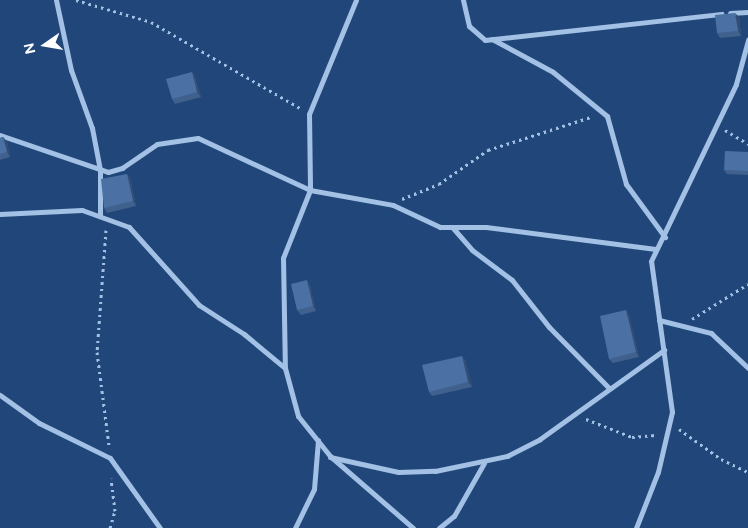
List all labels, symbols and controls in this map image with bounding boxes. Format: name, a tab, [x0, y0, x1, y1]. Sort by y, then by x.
north arrow	[20, 20, 70, 70]
text: N	[20, 41, 39, 56]

